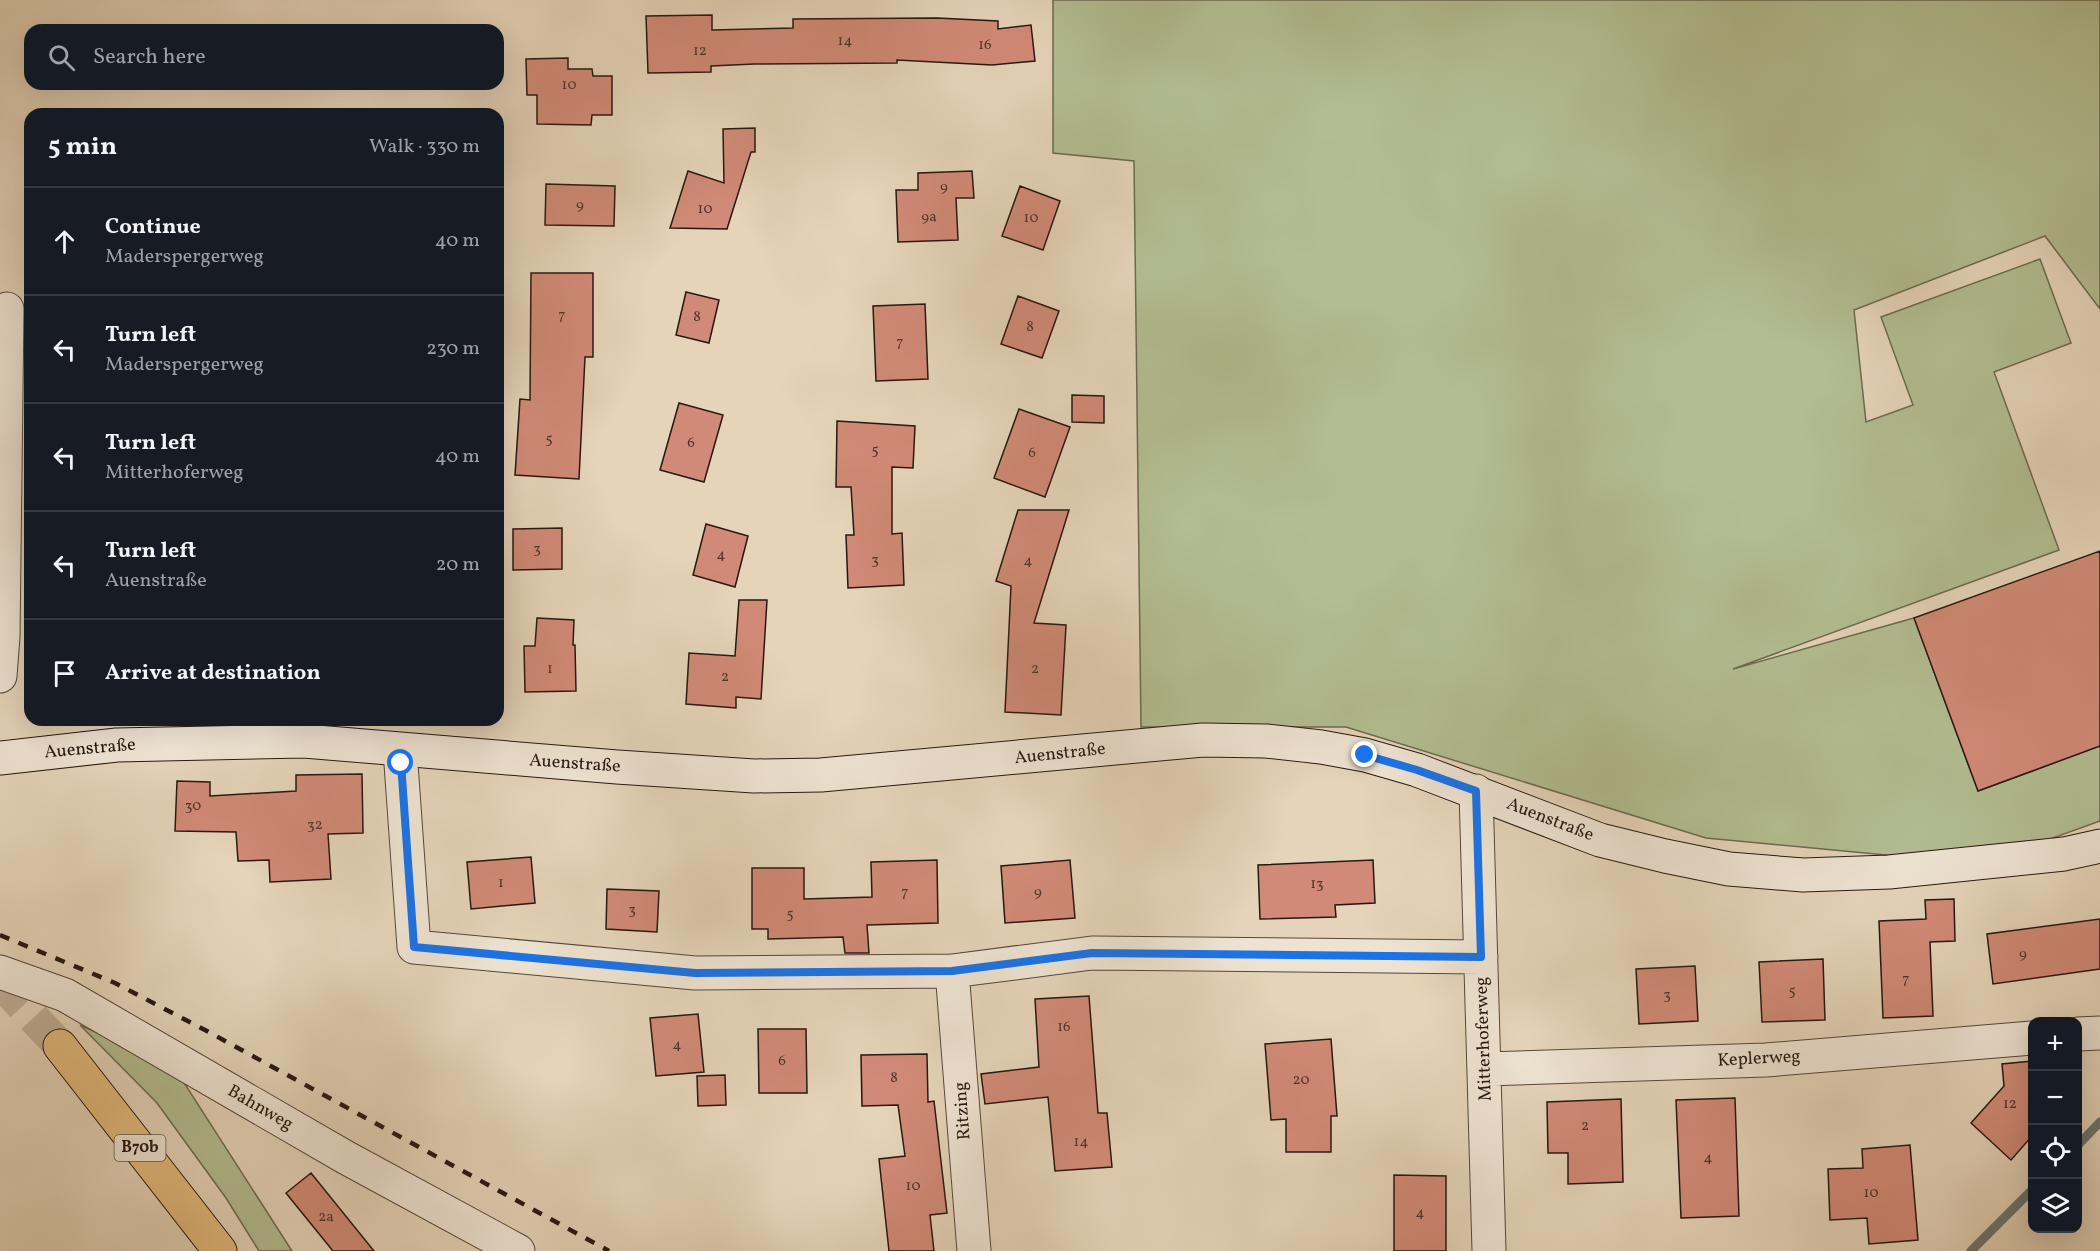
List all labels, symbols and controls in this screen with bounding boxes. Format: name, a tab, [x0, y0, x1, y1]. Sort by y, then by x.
search box	[24, 24, 504, 90]
house number: 14	[838, 31, 852, 52]
house number: 16	[978, 35, 992, 56]
icon: search	[45, 41, 78, 74]
house number: 12	[693, 41, 707, 62]
text: Search here	[93, 42, 206, 73]
house number: 10	[562, 75, 576, 96]
text: 5 min	[48, 129, 117, 165]
text: Walk · 330 m	[369, 133, 480, 161]
house number: 9	[940, 177, 948, 198]
house number: 9	[576, 195, 584, 216]
house number: 10	[698, 199, 712, 220]
house number: 9a	[921, 207, 937, 228]
house number: 10	[1024, 208, 1038, 229]
text: Continue	[105, 212, 201, 243]
icon: ahead	[48, 225, 81, 258]
text: 40 m	[435, 227, 480, 255]
text: Maderspergerweg	[105, 243, 264, 271]
house number: 7	[558, 305, 566, 326]
house number: 8	[693, 307, 701, 328]
house number: 8	[1026, 317, 1034, 338]
text: Turn left	[105, 320, 196, 351]
house number: 7	[896, 332, 904, 353]
icon: left	[48, 333, 81, 366]
text: 230 m	[426, 335, 480, 363]
text: Maderspergerweg	[105, 351, 264, 379]
text: Turn left	[105, 428, 196, 459]
house number: 5	[545, 429, 553, 450]
house number: 6	[687, 433, 695, 454]
house number: 5	[871, 440, 879, 461]
icon: left	[48, 441, 81, 474]
text: 40 m	[435, 443, 480, 471]
house number: 6	[1028, 443, 1036, 464]
text: Mitterhoferweg	[105, 459, 243, 487]
text: Turn left	[105, 536, 196, 567]
house number: 3	[533, 539, 541, 560]
house number: 4	[717, 545, 726, 566]
icon: left	[48, 549, 81, 582]
house number: 3	[871, 550, 879, 571]
text: 20 m	[436, 551, 480, 579]
house number: 4	[1024, 551, 1033, 572]
text: Auenstraße	[105, 567, 207, 595]
icon: arrive	[48, 657, 81, 690]
text: Arrive at destination	[105, 658, 321, 689]
house number: 1	[547, 659, 553, 680]
house number: 2	[1031, 659, 1039, 680]
house number: 2	[721, 667, 729, 688]
street label: Auenstraße	[43, 733, 137, 765]
street label: Auenstraße	[1013, 737, 1107, 771]
route end	[1351, 741, 1377, 767]
street label: Auenstraße	[528, 748, 622, 780]
route start	[387, 749, 413, 775]
street label: Auenstraße	[1503, 792, 1597, 848]
house number: 30	[185, 796, 201, 817]
house number: 32	[307, 815, 323, 836]
house number: 1	[498, 873, 504, 894]
house number: 13	[1310, 874, 1324, 895]
house number: 7	[901, 882, 909, 903]
house number: 9	[1034, 882, 1042, 903]
house number: 3	[628, 900, 636, 921]
house number: 5	[786, 904, 794, 925]
house number: 9	[2019, 944, 2027, 965]
house number: 7	[1902, 969, 1910, 990]
street label: Mitterhoferweg	[1469, 976, 1499, 1102]
house number: 5	[1788, 981, 1796, 1002]
house number: 3	[1663, 985, 1671, 1006]
house number: 16	[1057, 1017, 1071, 1038]
map controls	[2028, 1017, 2082, 1233]
button: +	[2028, 1017, 2082, 1071]
house number: 4	[673, 1035, 682, 1056]
street label: Keplerweg	[1717, 1044, 1801, 1074]
house number: 6	[778, 1051, 786, 1072]
house number: 8	[890, 1068, 898, 1089]
house number: 20	[1293, 1070, 1309, 1091]
button: −	[2028, 1071, 2082, 1125]
street label: Bahnweg	[222, 1079, 298, 1137]
street label: Ritzing	[948, 1081, 978, 1141]
house number: 12	[2003, 1094, 2017, 1115]
house number: 2	[1581, 1116, 1589, 1137]
button: locate	[2028, 1125, 2082, 1179]
house number: 14	[1074, 1132, 1088, 1153]
road number: B70b	[114, 1135, 166, 1161]
house number: 4	[1704, 1148, 1713, 1169]
house number: 10	[906, 1176, 920, 1197]
button: layers	[2028, 1179, 2082, 1233]
house number: 10	[1864, 1183, 1878, 1204]
house number: 4	[1416, 1203, 1425, 1224]
house number: 2a	[318, 1207, 334, 1228]

